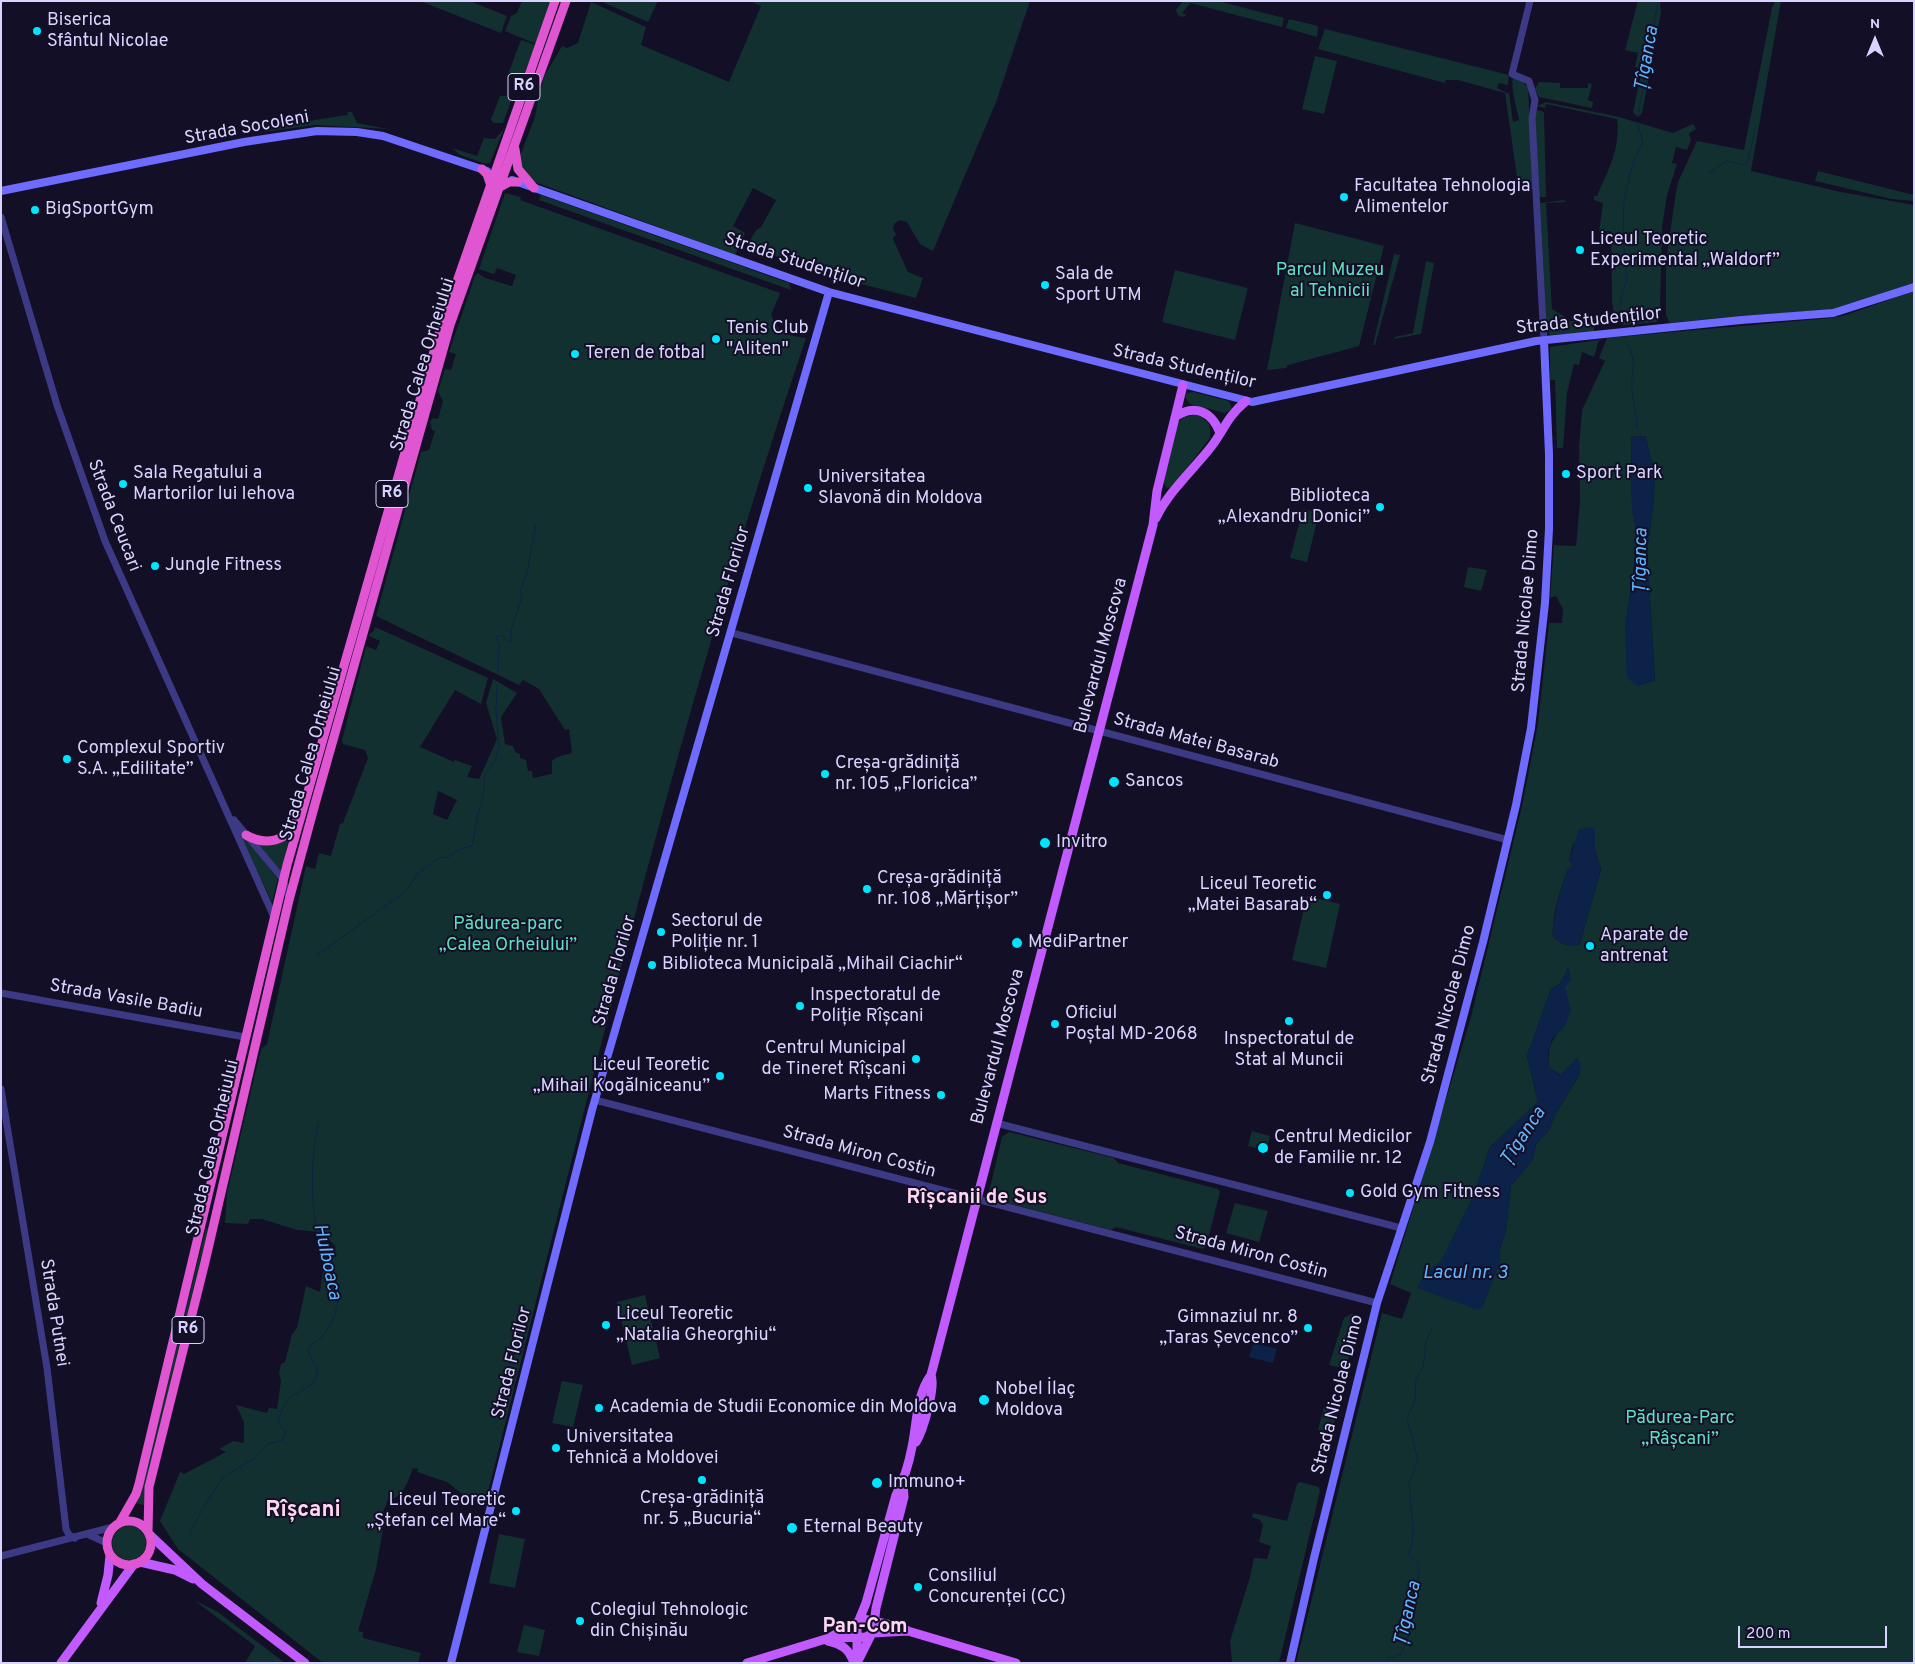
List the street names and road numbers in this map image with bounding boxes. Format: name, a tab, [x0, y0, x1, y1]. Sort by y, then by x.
road number: R6	[508, 74, 540, 100]
street label: Strada Socoleni	[183, 107, 311, 151]
street label: Strada Studenților	[721, 229, 867, 295]
street label: Strada Calea Orheiului	[387, 276, 461, 454]
street label: Strada Studenților	[1515, 304, 1663, 340]
street label: Strada Studenților	[1110, 341, 1258, 395]
street label: Strada Ceucari	[82, 457, 144, 575]
road number: R6	[376, 480, 408, 508]
street label: Strada Florilor	[704, 524, 756, 640]
street label: Strada Nicolae Dimo	[1509, 528, 1545, 694]
street label: Bulevardul Moscova	[1071, 576, 1133, 736]
street label: Strada Calea Orheiului	[277, 664, 347, 844]
street label: Strada Matei Basarab	[1111, 709, 1281, 775]
street label: Strada Florilor	[590, 913, 642, 1029]
street label: Strada Nicolae Dimo	[1418, 923, 1482, 1087]
street label: Bulevardul Moscova	[968, 967, 1030, 1127]
street label: Strada Vasile Badiu	[48, 976, 204, 1024]
street label: Strada Calea Orheiului	[183, 1058, 245, 1238]
street label: Strada Miron Costin	[780, 1122, 938, 1184]
street label: Strada Miron Costin	[1172, 1223, 1330, 1285]
street label: Strada Putnei	[34, 1258, 72, 1368]
street label: Strada Florilor	[489, 1305, 537, 1421]
street label: Strada Nicolae Dimo	[1309, 1313, 1369, 1477]
road number: R6	[172, 1316, 204, 1344]

